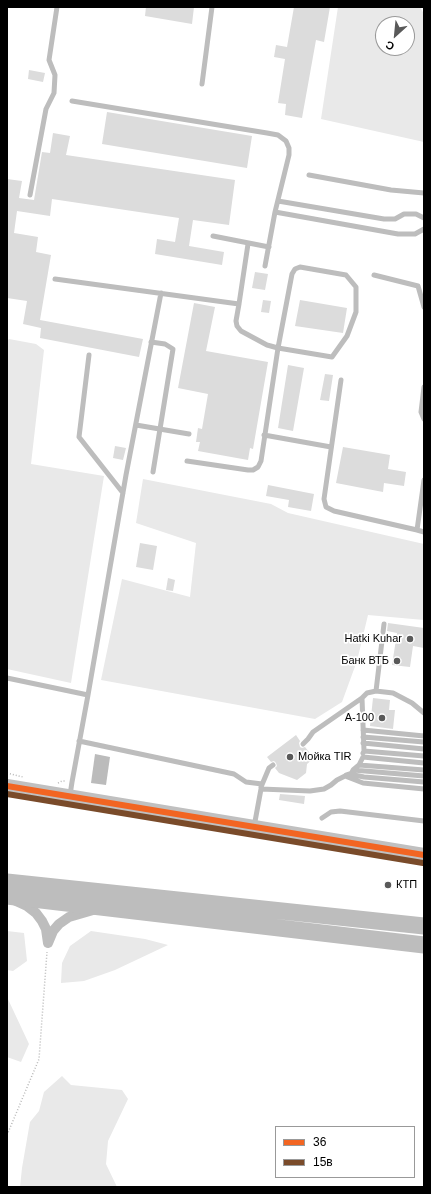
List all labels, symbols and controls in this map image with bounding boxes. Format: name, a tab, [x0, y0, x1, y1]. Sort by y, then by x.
north arrow	[375, 16, 415, 56]
text: С	[384, 39, 396, 53]
place label: Hatki Kuhar	[345, 632, 402, 646]
marker: Hatki Kuhar	[405, 634, 415, 644]
place label: Банк ВТБ	[341, 654, 389, 668]
marker: Банк ВТБ	[392, 656, 402, 666]
place label: А-100	[345, 711, 374, 725]
marker: А-100	[377, 713, 387, 723]
place label: Мойка TIR	[298, 750, 351, 764]
marker: Мойка TIR	[285, 752, 295, 762]
place label: КТП	[396, 878, 417, 892]
marker: КТП	[383, 880, 393, 890]
legend	[275, 1126, 415, 1178]
text: 36	[313, 1135, 326, 1149]
text: 15в	[313, 1155, 333, 1169]

